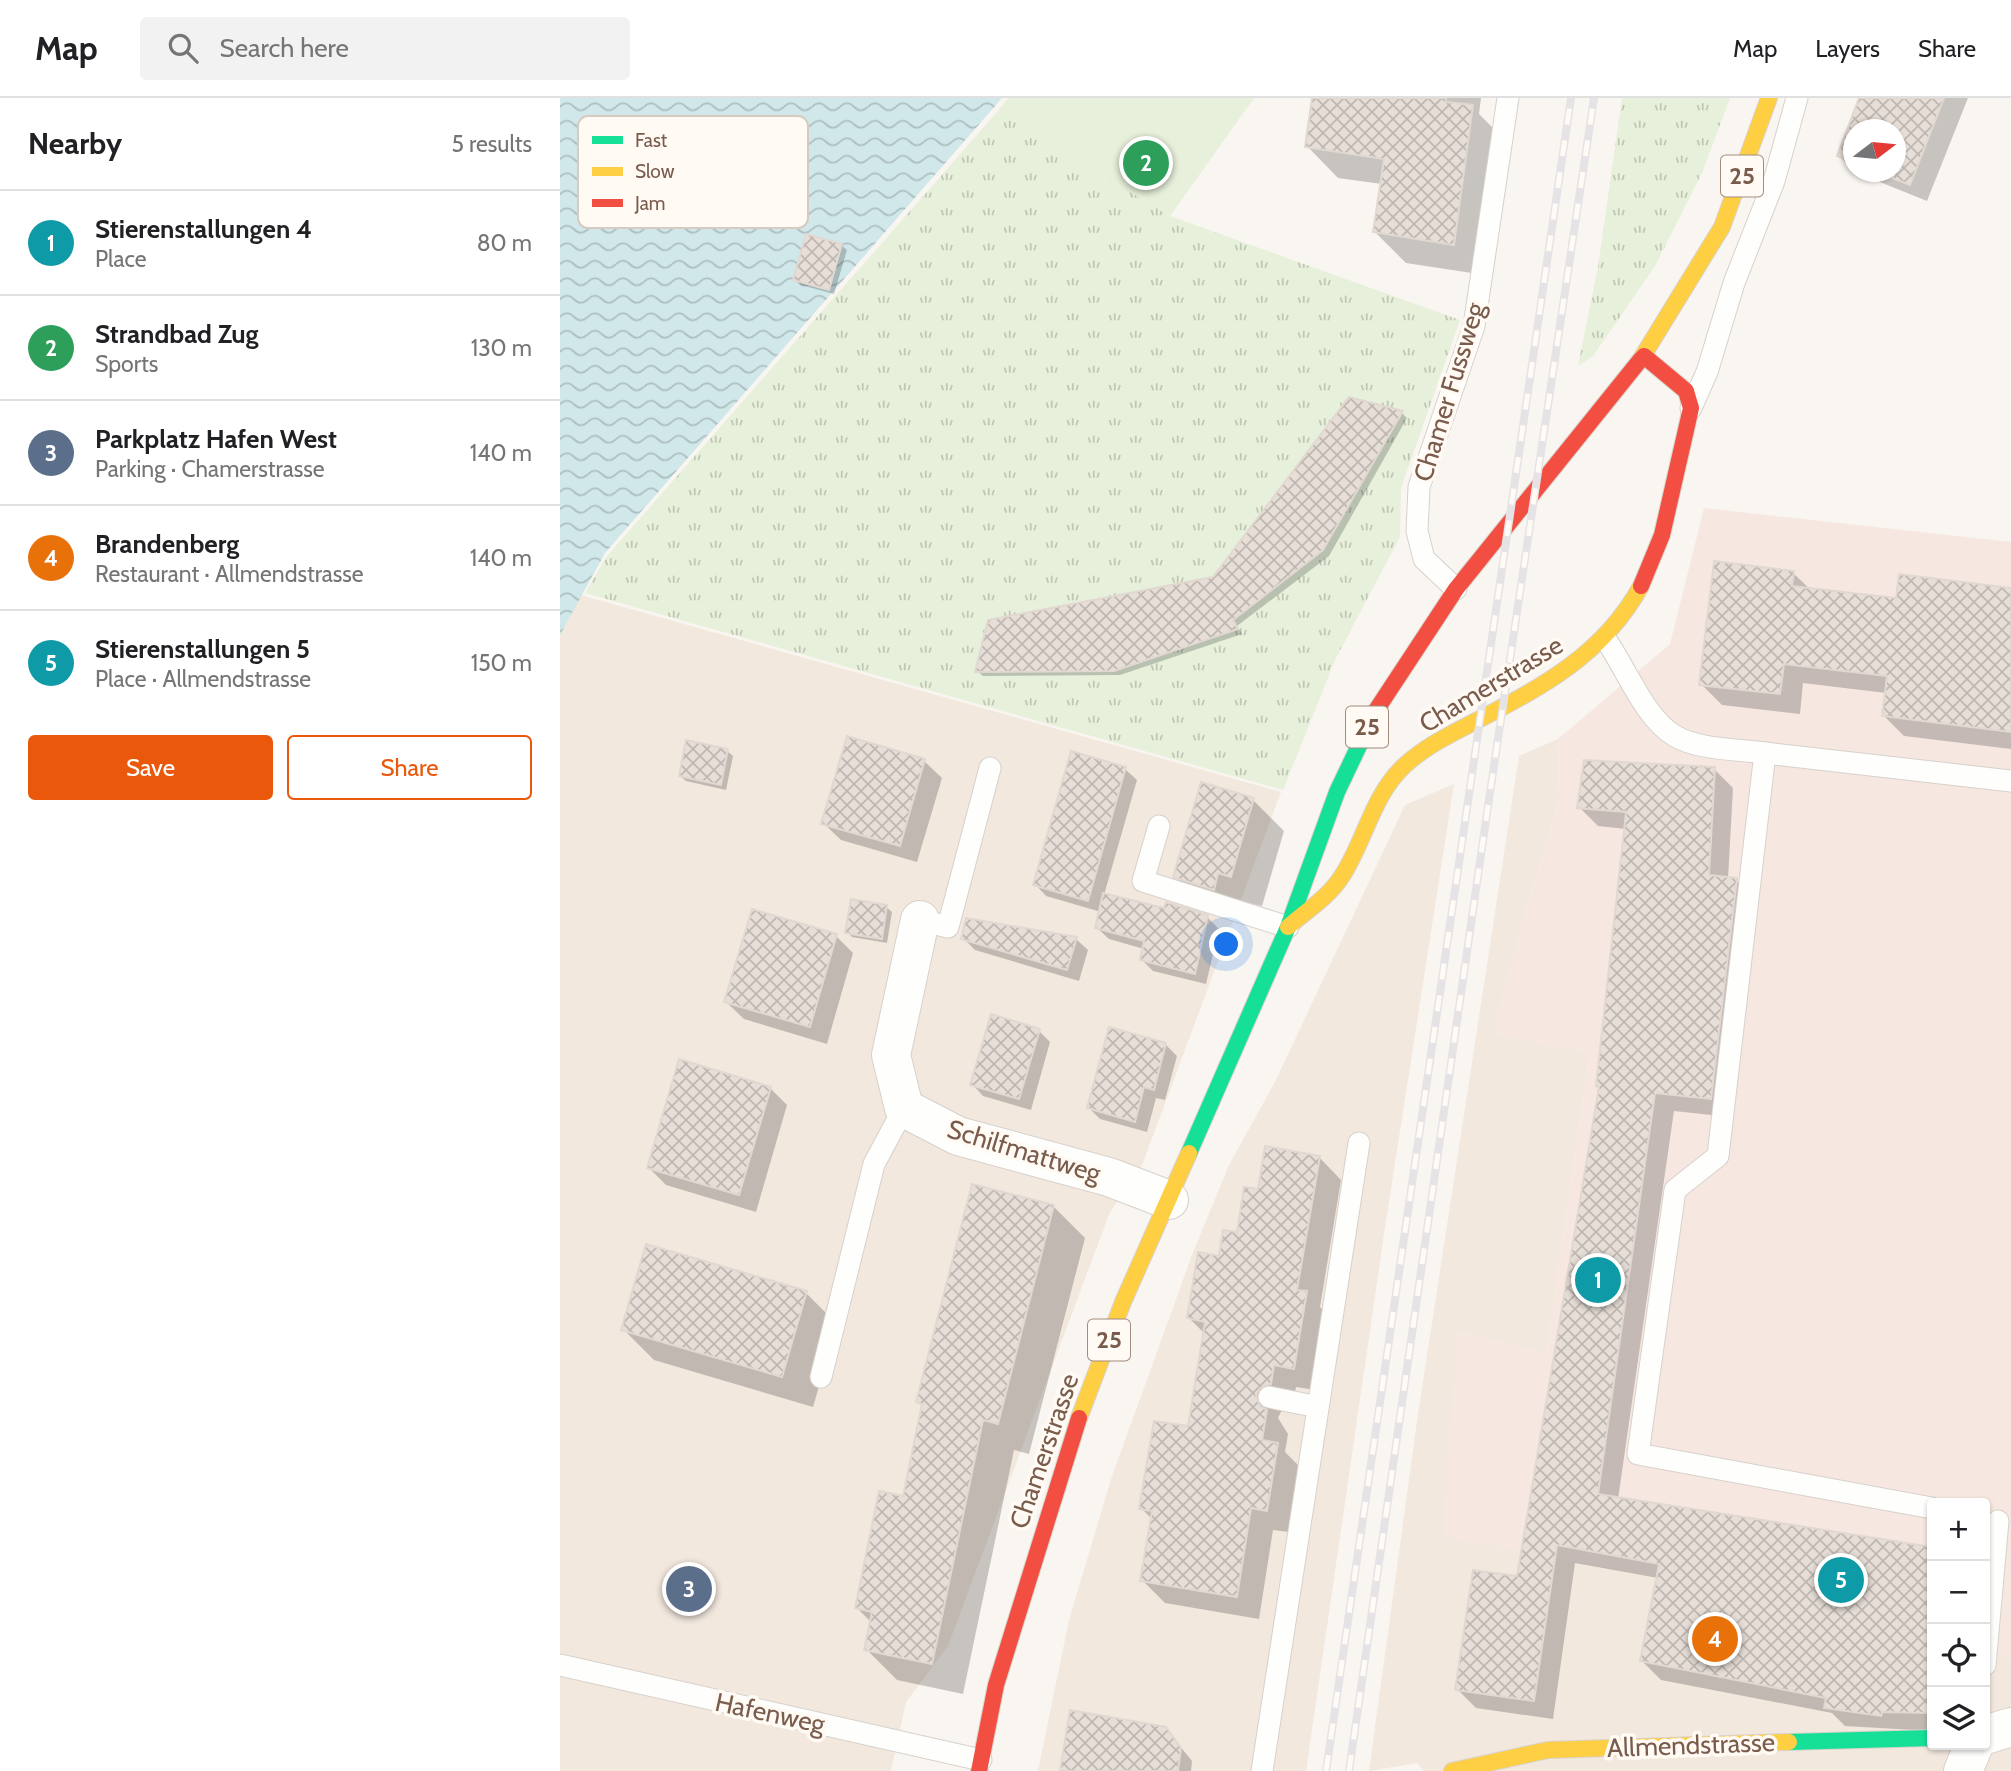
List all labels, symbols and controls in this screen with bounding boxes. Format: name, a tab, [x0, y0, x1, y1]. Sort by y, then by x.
search box	[140, 17, 630, 80]
text: Map	[35, 28, 98, 68]
icon: search	[164, 29, 202, 67]
text: Search here	[220, 32, 349, 64]
text: Map	[1733, 34, 1777, 63]
text: Layers	[1815, 34, 1880, 63]
text: Share	[1918, 34, 1976, 63]
legend	[578, 116, 808, 228]
north arrow	[1843, 119, 1906, 182]
text: Nearby	[28, 125, 122, 162]
text: Fast	[635, 129, 668, 152]
text: 5 results	[451, 130, 532, 158]
pin: 2	[1123, 137, 1169, 189]
road number: 25	[1721, 155, 1763, 196]
text: Slow	[635, 160, 675, 183]
text: Jam	[634, 192, 665, 215]
text: Stierenstallungen 4	[95, 213, 312, 245]
text: 1	[47, 229, 55, 257]
text: 80 m	[477, 229, 532, 257]
text: Place	[95, 245, 147, 273]
street label: Chamer Fussweg	[1407, 298, 1492, 485]
text: Strandbad Zug	[95, 318, 259, 350]
text: 2	[45, 334, 57, 362]
text: 130 m	[471, 334, 532, 362]
text: Sports	[95, 350, 158, 378]
text: Parkplatz Hafen West	[95, 423, 337, 455]
text: 3	[45, 439, 57, 467]
text: 140 m	[470, 439, 532, 467]
text: Parking · Chamerstrasse	[95, 455, 325, 483]
text: Brandenberg	[95, 528, 239, 560]
text: 4	[44, 544, 58, 572]
text: 140 m	[470, 544, 532, 572]
text: Restaurant · Allmendstrasse	[95, 560, 364, 588]
street label: Chamerstrasse	[1413, 629, 1569, 739]
text: Stierenstallungen 5	[95, 633, 310, 665]
text: 5	[45, 649, 57, 677]
text: 150 m	[471, 649, 532, 677]
text: Place · Allmendstrasse	[95, 665, 311, 693]
road number: 25	[1346, 706, 1388, 748]
button: Save	[28, 735, 273, 800]
button: Share	[287, 735, 532, 800]
your location	[1209, 927, 1243, 961]
street label: Schilfmattweg	[943, 1112, 1106, 1190]
pin: 1	[1575, 1254, 1621, 1306]
road number: 25	[1088, 1320, 1130, 1360]
street label: Chamerstrasse	[1003, 1369, 1085, 1533]
map controls	[1927, 1498, 1990, 1750]
button: +	[1927, 1498, 1990, 1561]
pin: 5	[1818, 1554, 1864, 1606]
button: −	[1927, 1561, 1990, 1624]
pin: 3	[666, 1563, 712, 1615]
pin: 4	[1692, 1613, 1738, 1665]
button: locate	[1927, 1624, 1990, 1687]
street label: Hafenweg	[712, 1686, 829, 1740]
button: layers	[1927, 1687, 1990, 1750]
street label: Allmendstrasse	[1606, 1726, 1776, 1764]

